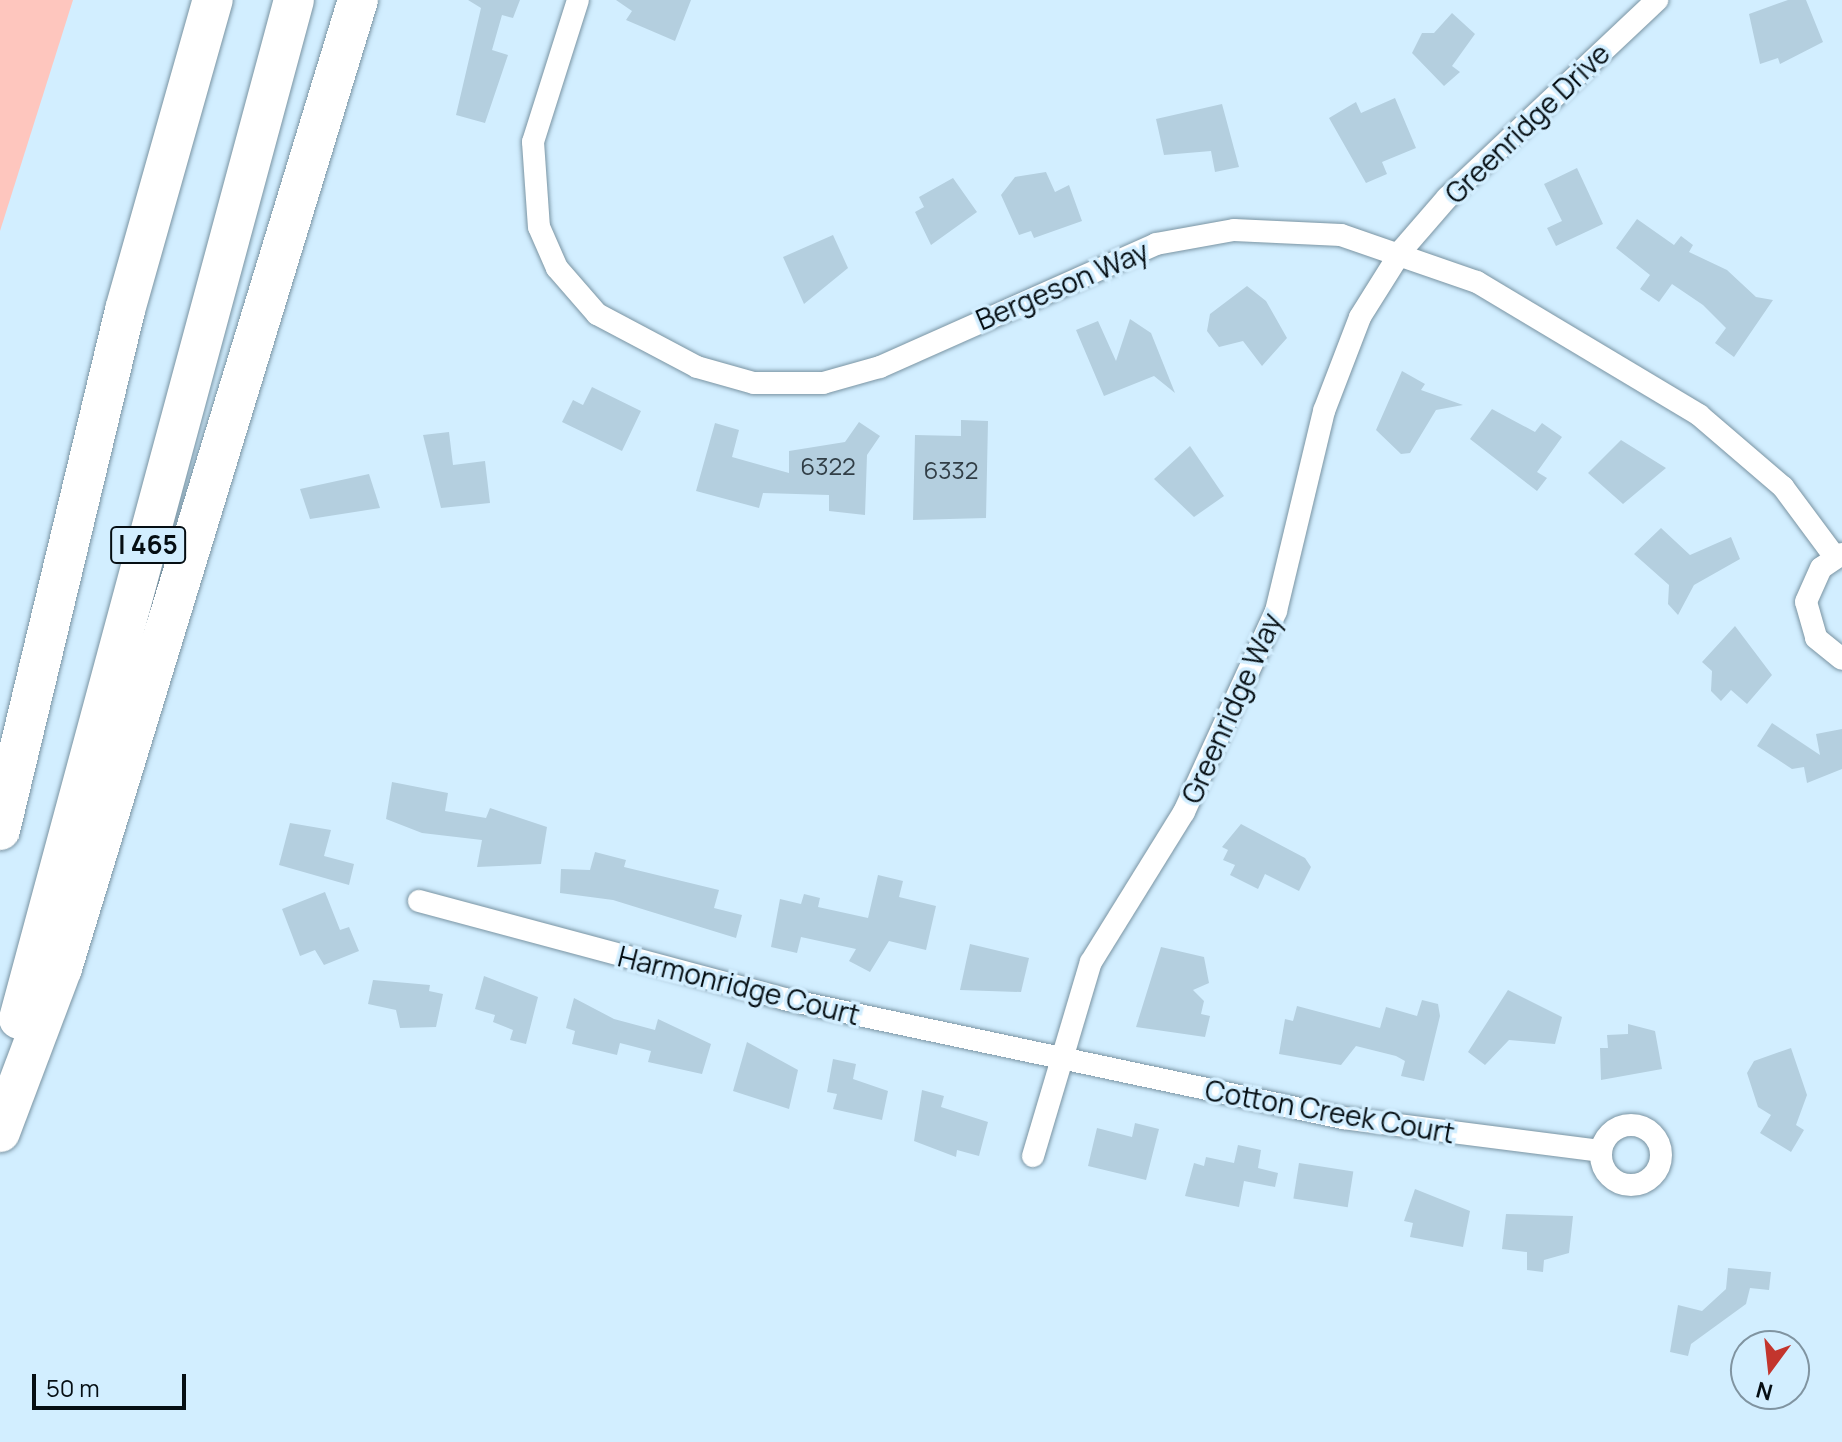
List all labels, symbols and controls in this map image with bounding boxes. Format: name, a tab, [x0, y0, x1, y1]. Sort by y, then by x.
street label: Greenridge Drive	[1438, 36, 1616, 210]
street label: Bergeson Way	[971, 234, 1153, 336]
house number: 6322	[800, 452, 856, 480]
house number: 6332	[923, 456, 979, 484]
road number: I 465	[110, 523, 186, 567]
street label: Greenridge Way	[1174, 608, 1288, 808]
street label: Harmonridge Court	[615, 939, 863, 1031]
street label: Cotton Creek Court	[1203, 1073, 1457, 1149]
north arrow	[1730, 1330, 1810, 1410]
scale bar	[36, 1358, 190, 1408]
text: 50 m	[46, 1371, 100, 1404]
text: N	[1753, 1375, 1776, 1408]

